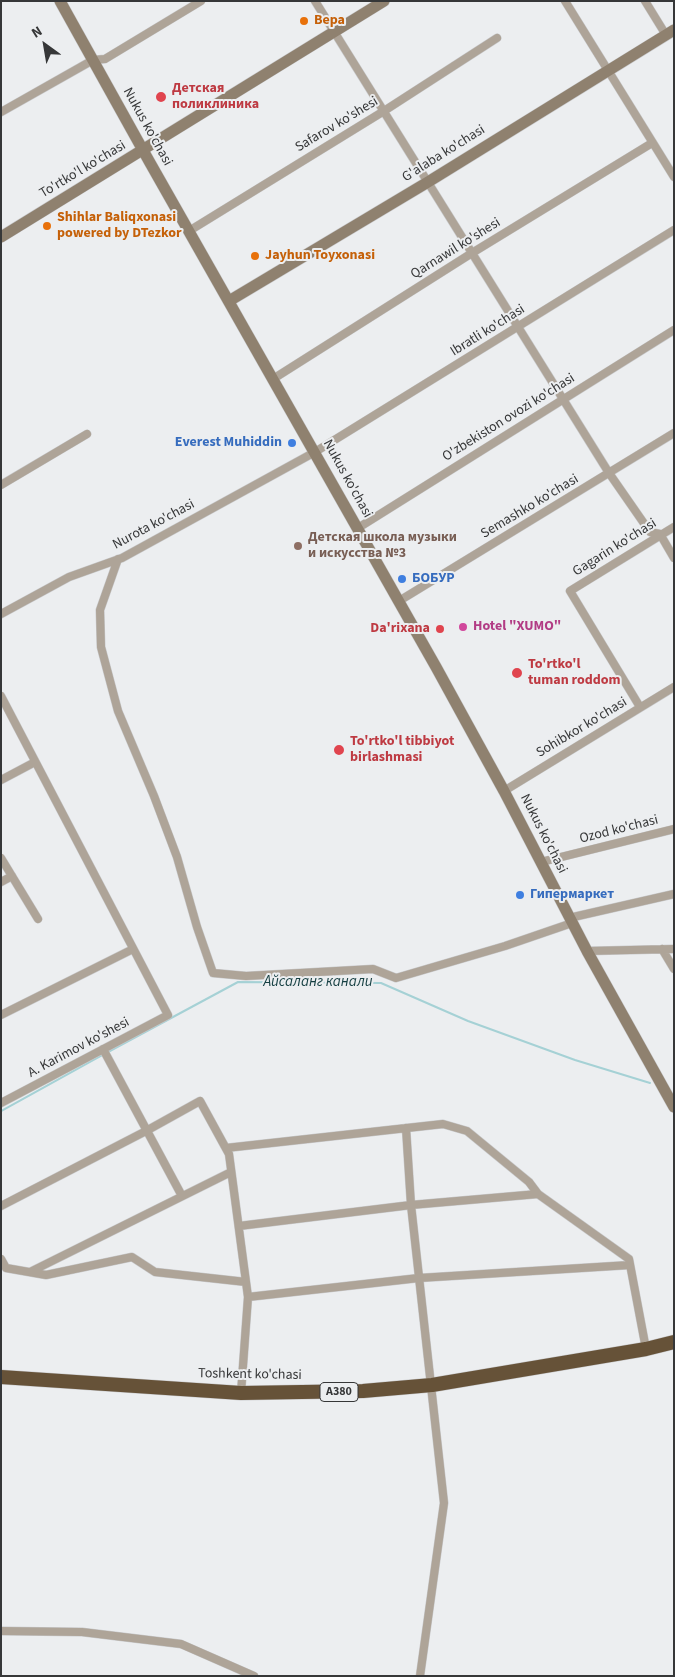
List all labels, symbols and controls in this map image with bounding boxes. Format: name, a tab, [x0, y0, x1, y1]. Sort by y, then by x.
place label: Вера	[314, 13, 345, 29]
marker: Вера	[298, 15, 310, 27]
north arrow	[20, 20, 70, 70]
text: N	[28, 21, 46, 43]
place label: Детская поликлиника	[172, 81, 259, 114]
street label: Nukus ko'chasi	[119, 85, 175, 169]
marker: Детская поликлиника	[154, 90, 168, 104]
street label: Safarov ko'shesi	[292, 94, 382, 156]
street label: G'alaba ko'chasi	[399, 122, 489, 186]
street label: To'rtko'l ko'chasi	[37, 138, 129, 202]
place label: Shihlar Baliqxonasi powered by DTezkor	[57, 210, 182, 242]
street label: Qarnawil ko'shesi	[408, 215, 504, 283]
marker: Shihlar Baliqxonasi powered by DTezkor	[41, 220, 53, 232]
place label: Jayhun Toyxonasi	[265, 248, 375, 264]
marker: Jayhun Toyxonasi	[249, 250, 261, 262]
street label: Ibratli ko'chasi	[448, 301, 528, 361]
street label: O'zbekiston ovozi ko'chasi	[440, 370, 578, 466]
place label: Everest Muhiddin	[175, 435, 282, 451]
marker: Everest Muhiddin	[286, 437, 298, 449]
street label: Nukus ko'chasi	[319, 437, 375, 521]
street label: Semashko ko'chasi	[478, 471, 582, 543]
street label: Nurota ko'chasi	[110, 496, 198, 554]
street label: Gagarin ko'chasi	[570, 516, 660, 580]
place label: Детская школа музыки и искусства №3	[308, 530, 457, 562]
marker: Детская школа музыки и искусства №3	[292, 540, 304, 552]
place label: БОБУР	[412, 571, 454, 587]
marker: БОБУР	[396, 573, 408, 585]
place label: Hotel "XUMO"	[473, 619, 561, 635]
place label: Da'rixana	[370, 621, 430, 637]
marker: Hotel "XUMO"	[457, 621, 469, 633]
marker: Da'rixana	[434, 623, 446, 635]
place label: To'rtko'l tuman roddom	[528, 657, 621, 690]
marker: To'rtko'l tuman roddom	[510, 666, 524, 680]
street label: Sohibkor ko'chasi	[533, 694, 631, 762]
place label: To'rtko'l tibbiyot birlashmasi	[350, 734, 454, 766]
marker: To'rtko'l tibbiyot birlashmasi	[332, 743, 346, 757]
street label: Nukus ko'chasi	[516, 791, 570, 877]
street label: Ozod ko'chasi	[578, 812, 660, 848]
place label: Гипермаркет	[530, 887, 614, 903]
marker: Гипермаркет	[514, 889, 526, 901]
water label: Айсаланг канали	[263, 974, 373, 992]
street label: A. Karimov ko'shesi	[25, 1014, 133, 1082]
street label: Toshkent ko'chasi	[198, 1366, 302, 1384]
road number: A380	[320, 1382, 358, 1401]

